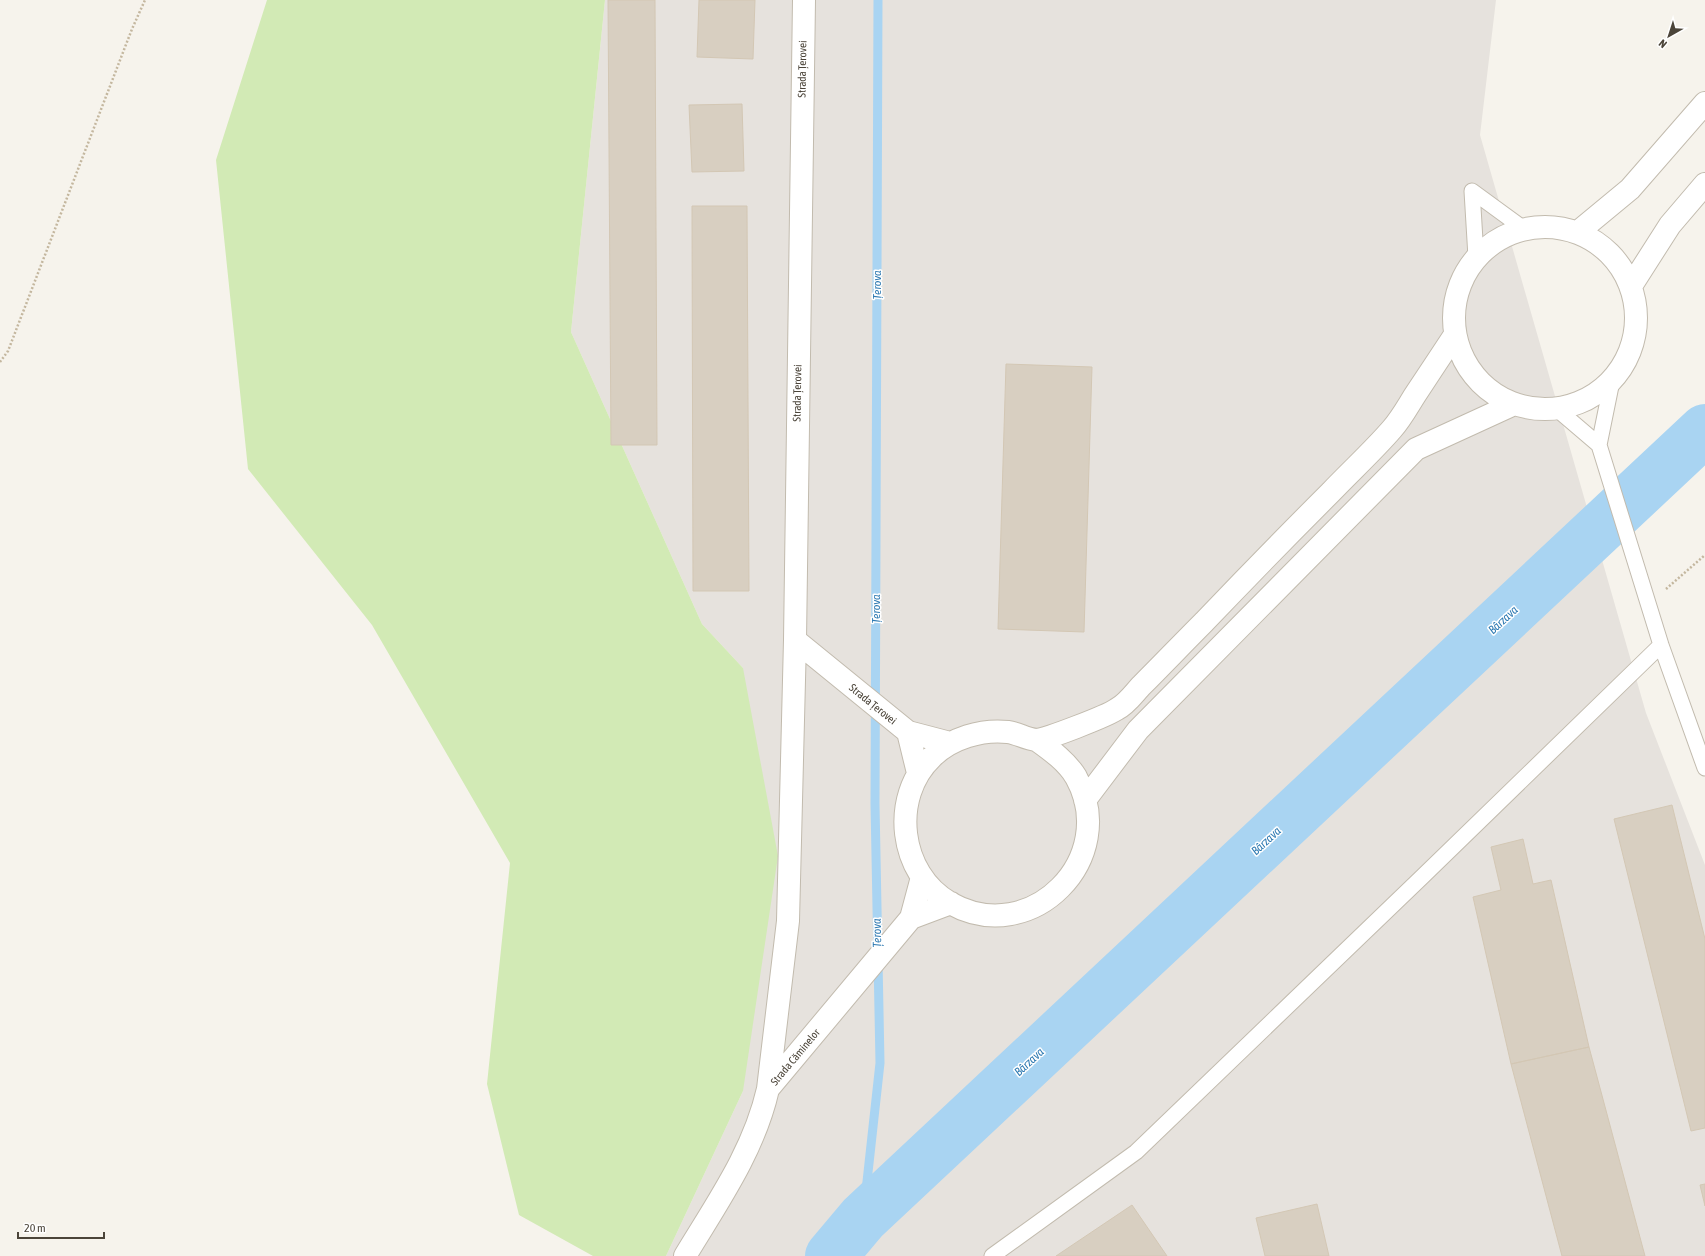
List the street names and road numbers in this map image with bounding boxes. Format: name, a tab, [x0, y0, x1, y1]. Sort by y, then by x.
street label: Strada Țerovei	[796, 40, 808, 98]
street label: Strada Țerovei	[791, 364, 803, 422]
street label: Strada Țerovei	[847, 681, 899, 727]
street label: Strada Căminelor	[768, 1026, 823, 1088]

